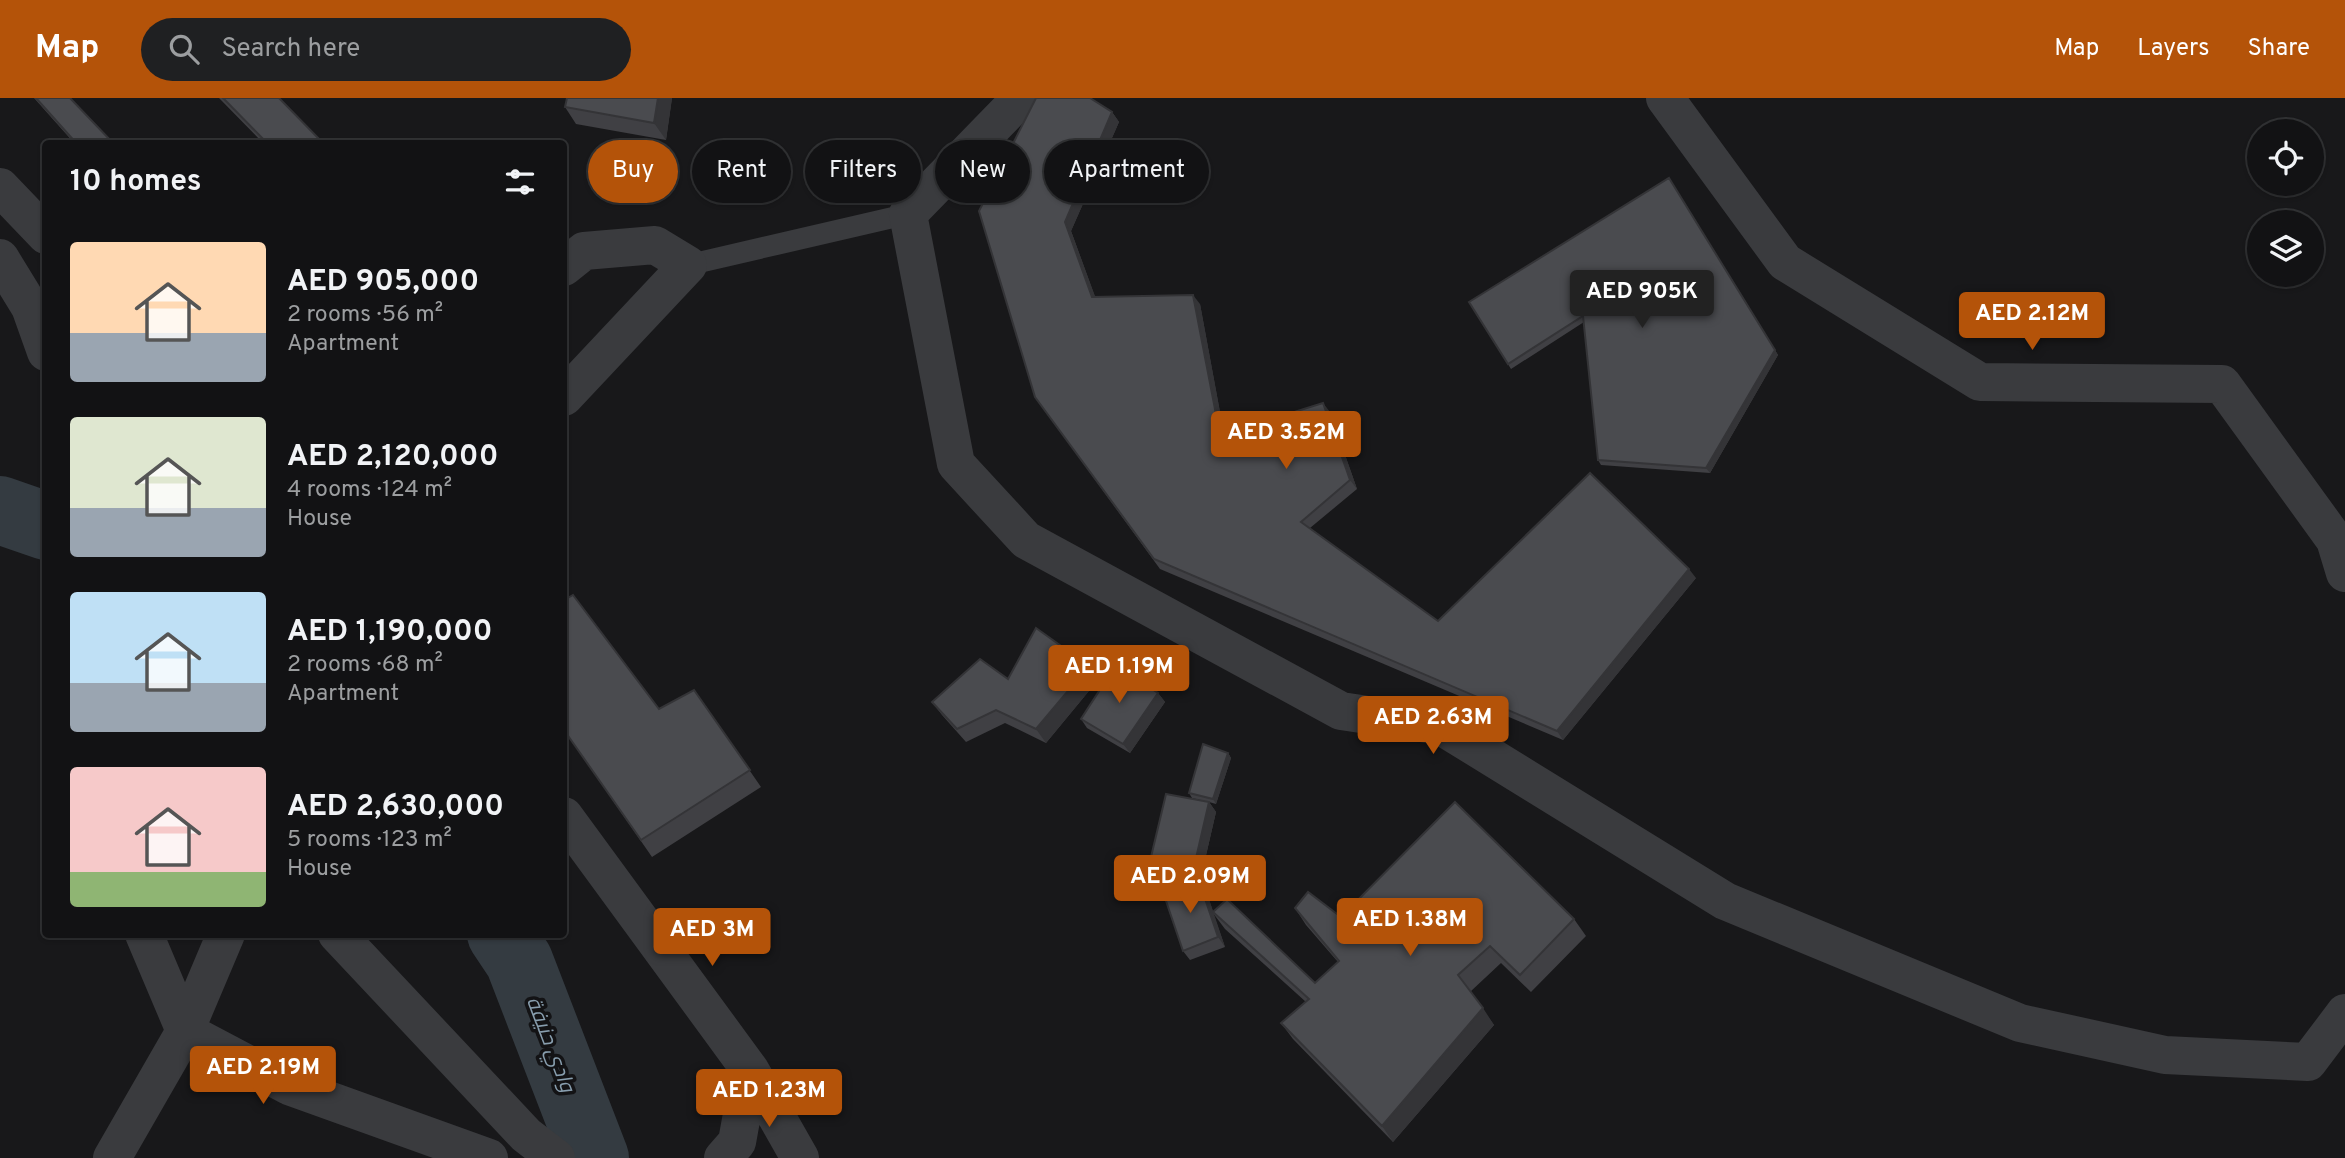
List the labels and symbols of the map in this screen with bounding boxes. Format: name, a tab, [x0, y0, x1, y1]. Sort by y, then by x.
pin: AED 905K	[1570, 271, 1714, 330]
pin: AED 2.12M	[1952, 292, 2112, 352]
pin: AED 3.52M	[1206, 412, 1366, 471]
pin: AED 1.19M	[1039, 646, 1199, 705]
pin: AED 2.63M	[1353, 696, 1513, 756]
pin: AED 2.09M	[1110, 856, 1270, 915]
pin: AED 1.38M	[1330, 898, 1490, 958]
pin: AED 3M	[655, 908, 769, 968]
water label: وادي حنيفة	[517, 993, 581, 1098]
pin: AED 2.19M	[183, 1046, 343, 1106]
pin: AED 1.23M	[689, 1070, 849, 1129]

